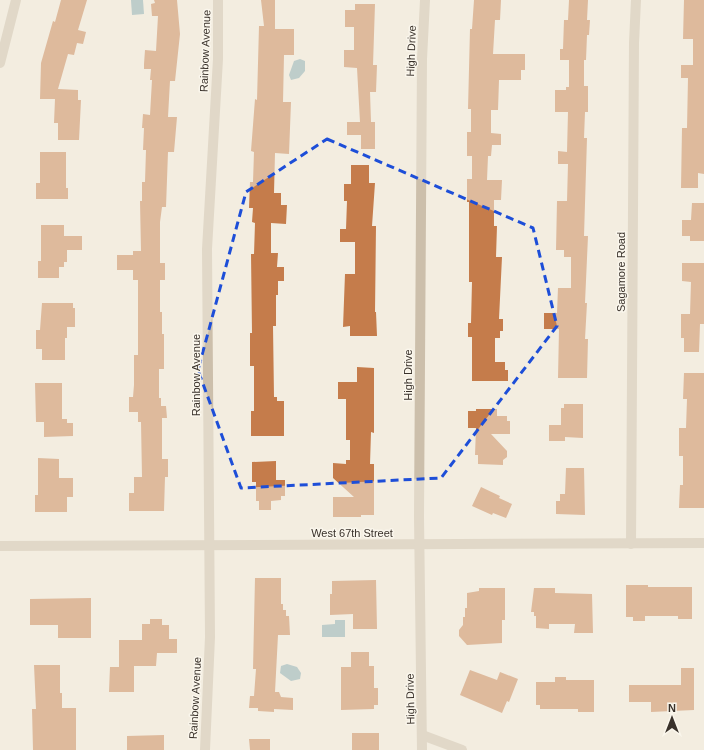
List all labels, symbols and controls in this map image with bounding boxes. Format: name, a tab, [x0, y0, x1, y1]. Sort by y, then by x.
street label: Rainbow Avenue	[198, 10, 212, 92]
street label: High Drive	[404, 25, 418, 77]
street label: Sagamore Road	[615, 232, 627, 312]
street label: Rainbow Avenue	[190, 334, 202, 416]
street label: High Drive	[402, 349, 414, 401]
street label: West 67th Street	[311, 527, 393, 539]
street label: Rainbow Avenue	[187, 657, 203, 739]
street label: High Drive	[404, 673, 416, 725]
north arrow	[652, 698, 692, 738]
text: N	[668, 702, 676, 714]

